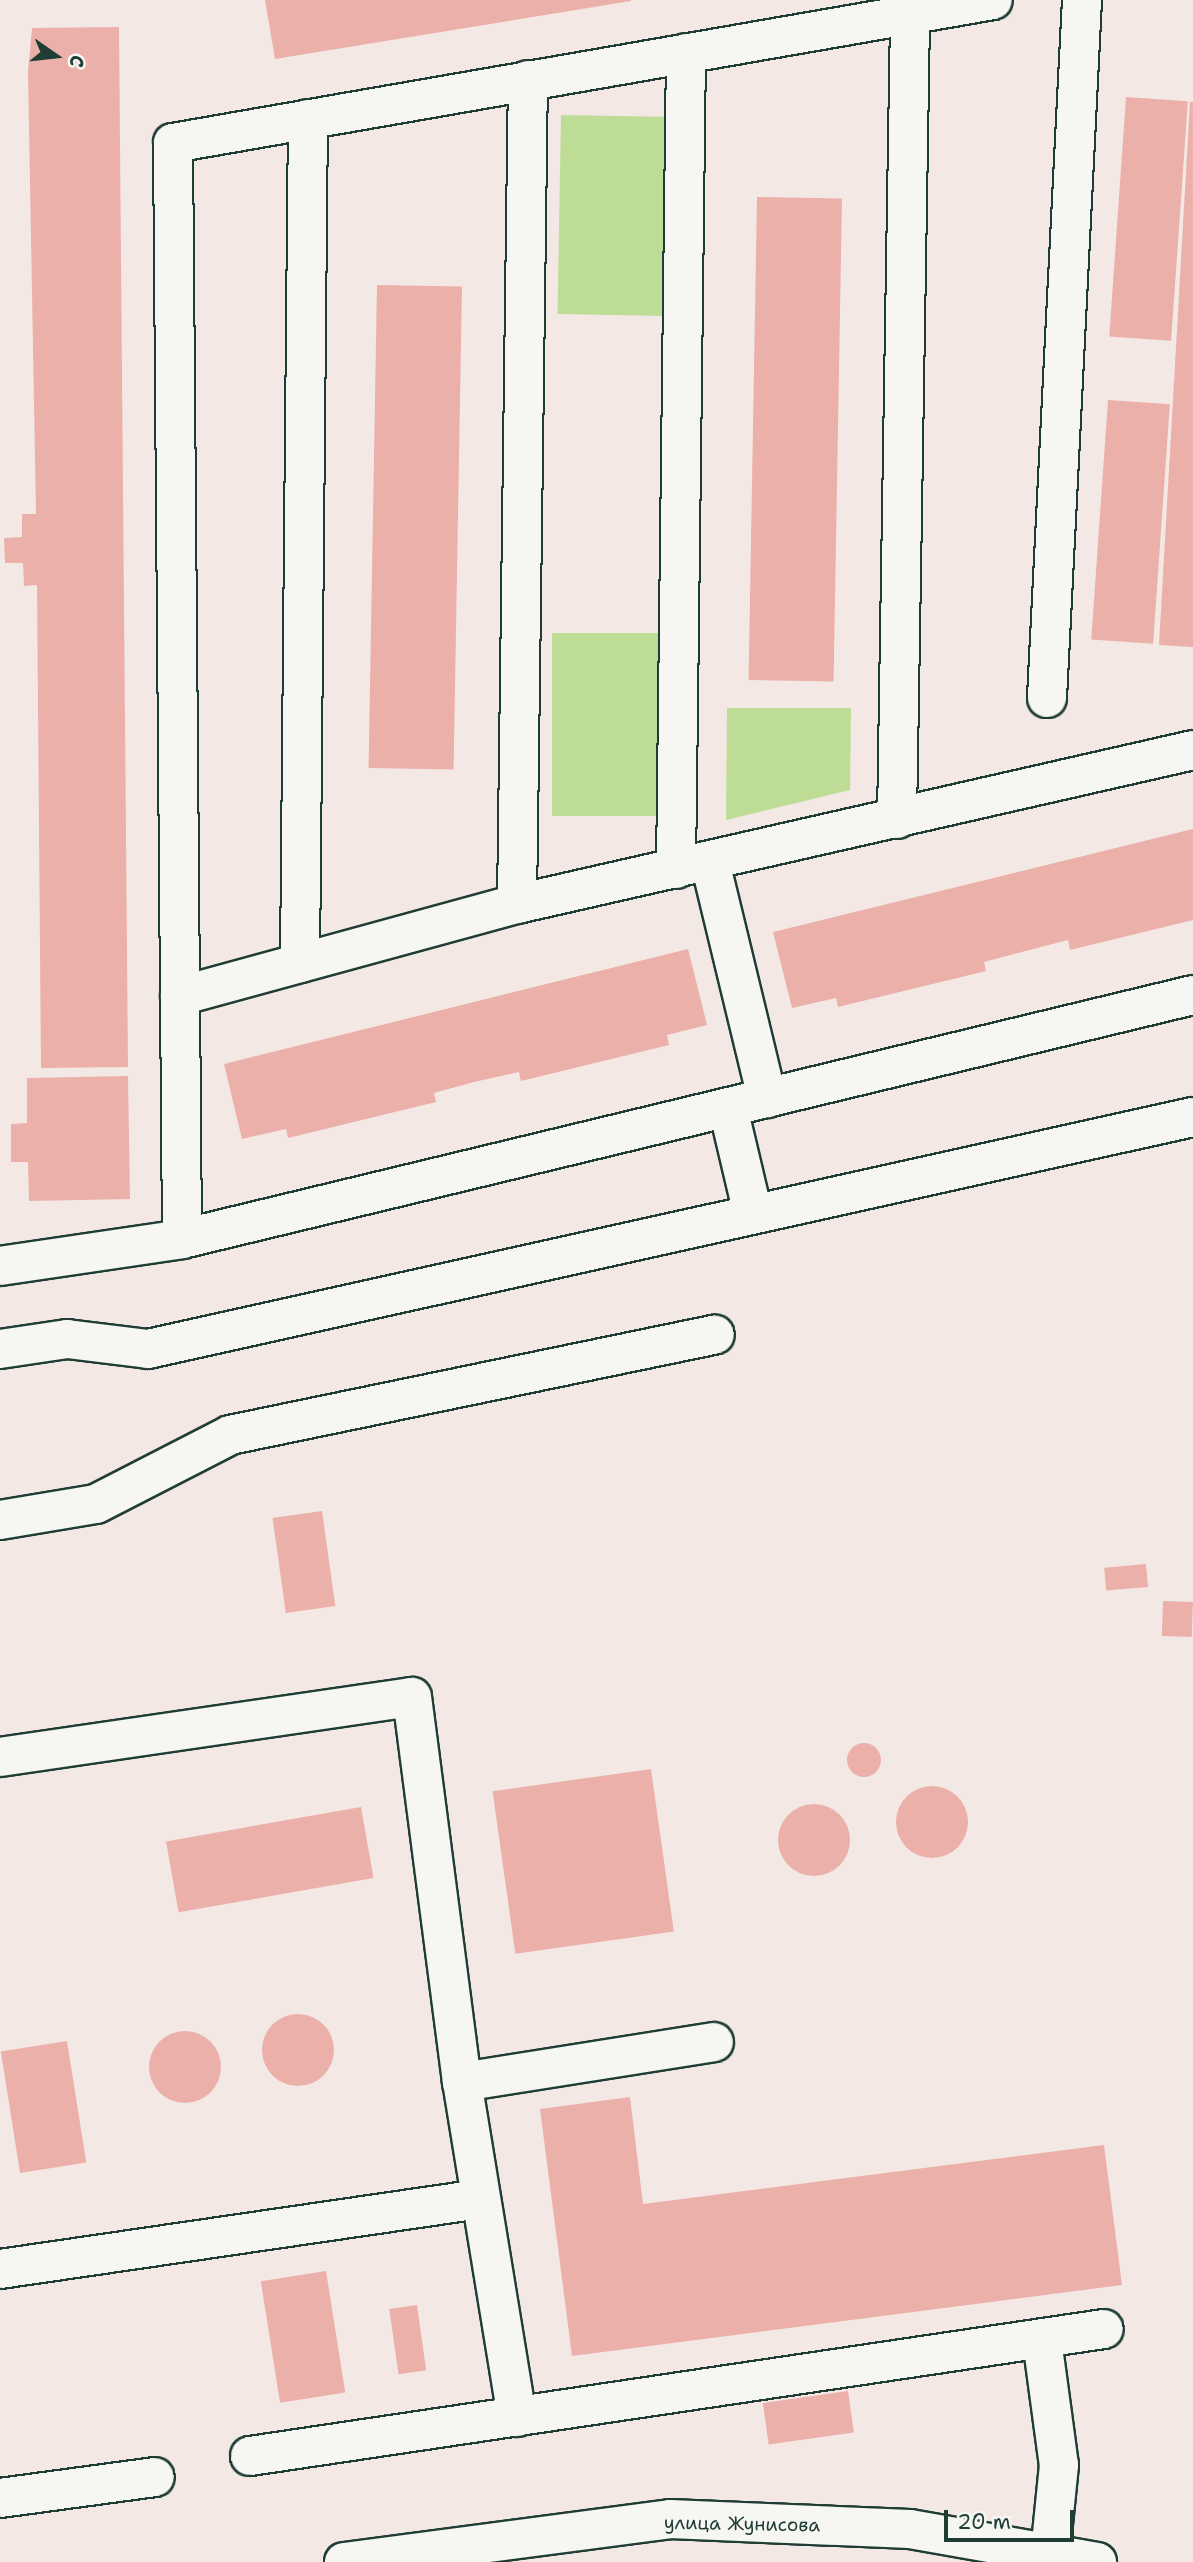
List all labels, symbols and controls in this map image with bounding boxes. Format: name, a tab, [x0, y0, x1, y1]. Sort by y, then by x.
north arrow	[21, 21, 91, 91]
text: С	[63, 53, 90, 70]
scale bar	[948, 2496, 1078, 2540]
text: 20 m	[957, 2508, 1011, 2536]
street label: улица Жунисова	[664, 2511, 820, 2537]

